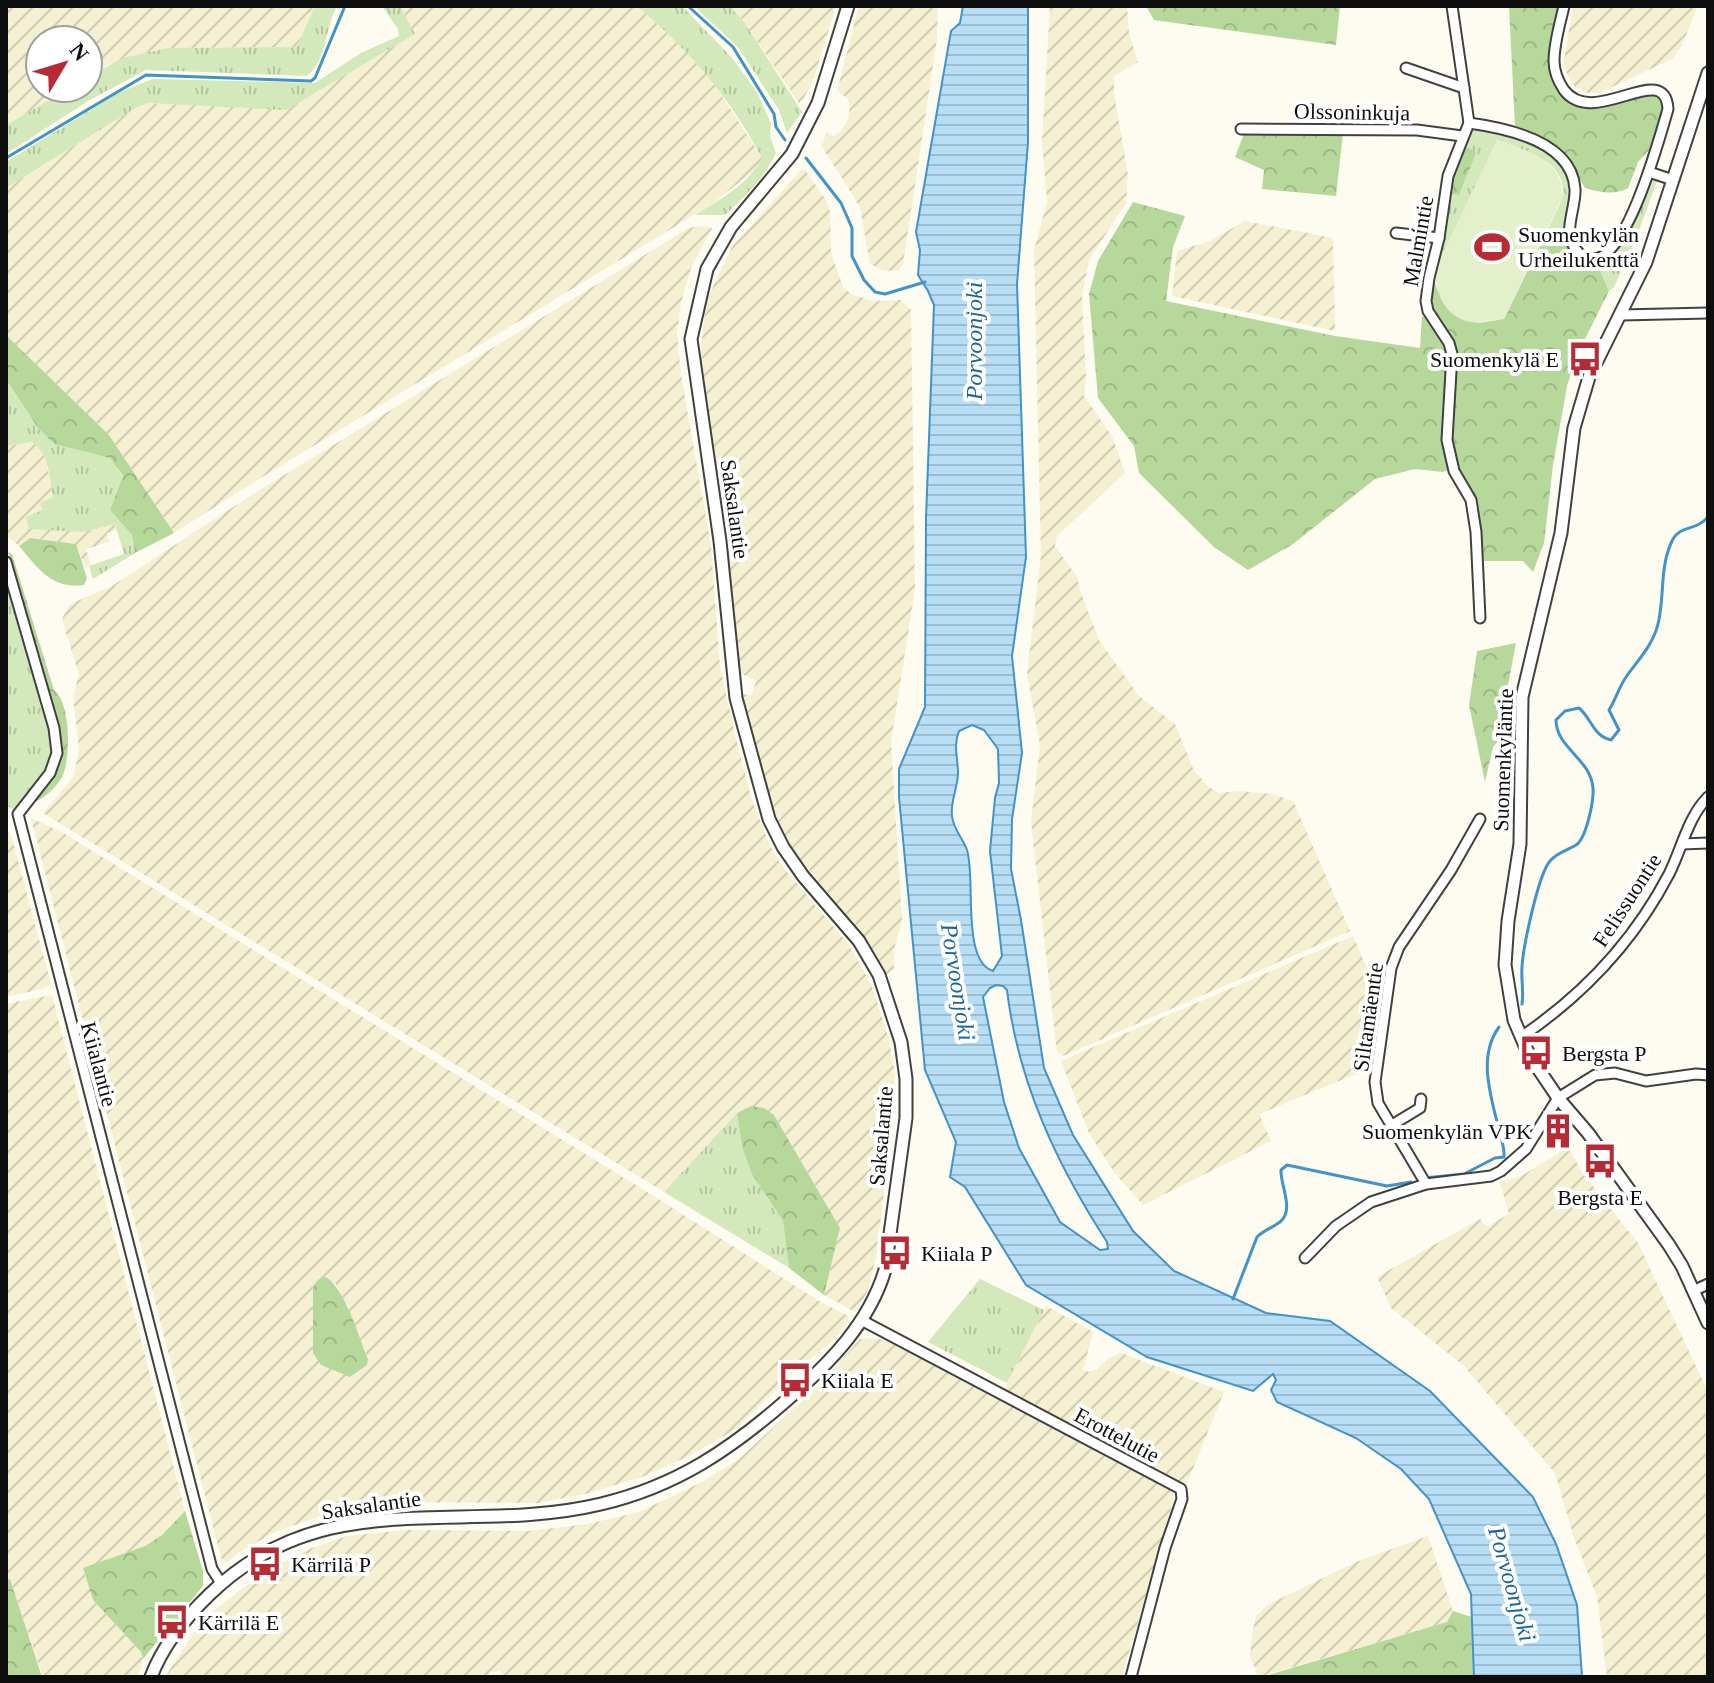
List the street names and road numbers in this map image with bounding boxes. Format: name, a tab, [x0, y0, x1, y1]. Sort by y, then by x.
street label: Olssoninkuja	[1294, 98, 1410, 126]
street label: Malmintie	[1398, 194, 1438, 288]
street label: Saksalantie	[716, 458, 754, 560]
street label: Suomenkyläntie	[1488, 688, 1518, 832]
street label: Felissuontie	[1588, 849, 1666, 951]
street label: Siltamäentie	[1348, 961, 1388, 1073]
street label: Kiialantie	[76, 1019, 122, 1109]
street label: Saksalantie	[864, 1085, 898, 1187]
street label: Erottelutie	[1070, 1402, 1164, 1468]
street label: Saksalantie	[320, 1486, 422, 1524]

